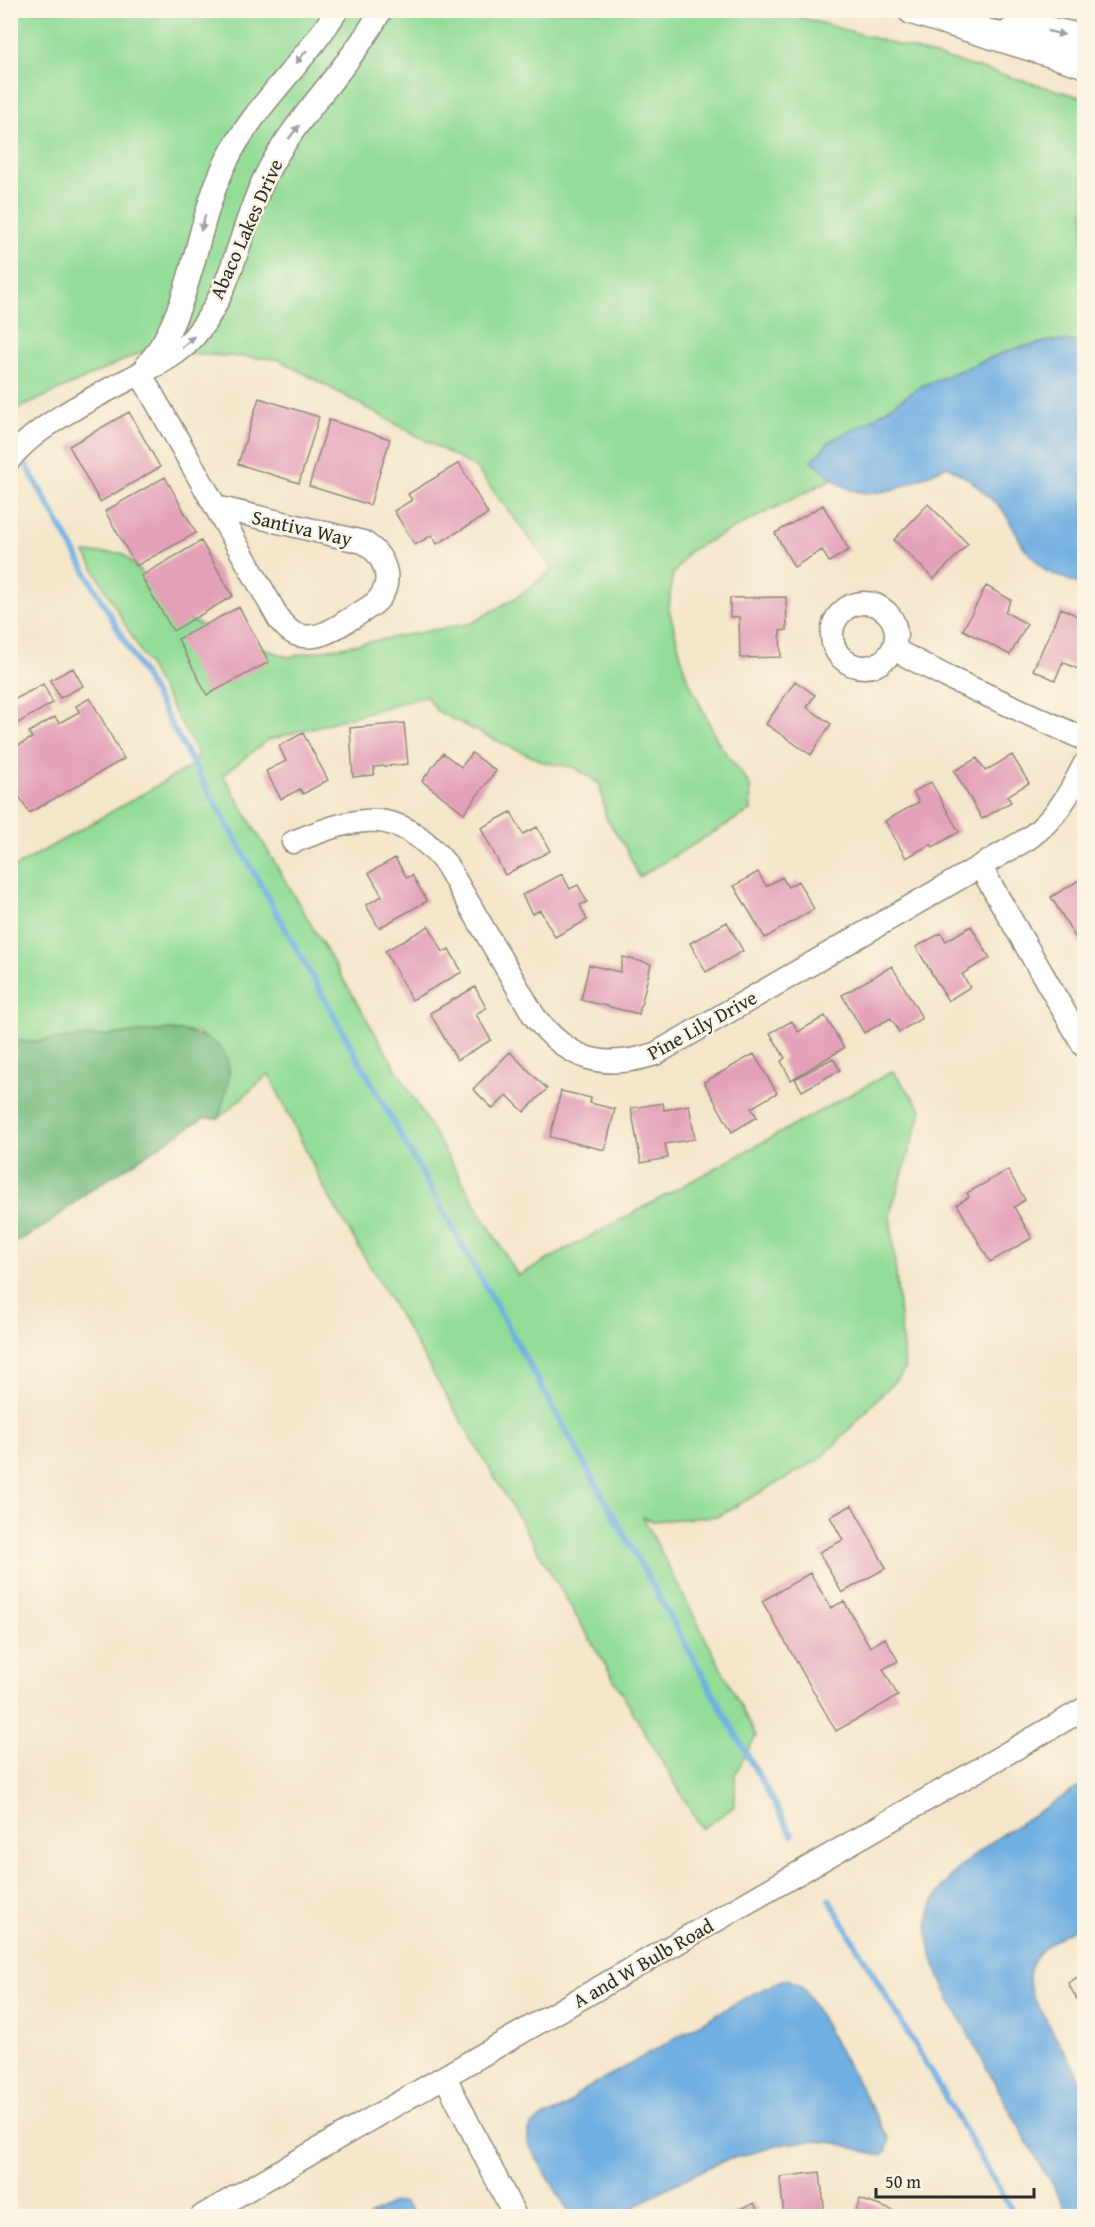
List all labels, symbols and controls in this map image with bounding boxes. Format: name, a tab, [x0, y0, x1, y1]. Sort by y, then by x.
one-way arrow	[1047, 29, 1066, 38]
one-way arrow	[295, 49, 308, 65]
one-way arrow	[288, 124, 300, 140]
street label: Abaco Lakes Drive	[202, 154, 289, 304]
one-way arrow	[198, 214, 207, 232]
one-way arrow	[181, 335, 195, 349]
street label: Santiva Way	[249, 502, 355, 553]
street label: Pine Lily Drive	[642, 982, 762, 1067]
street label: A and W Bulb Road	[567, 1910, 719, 2015]
scale bar	[876, 2161, 1034, 2199]
text: 50 m	[885, 2168, 921, 2195]

